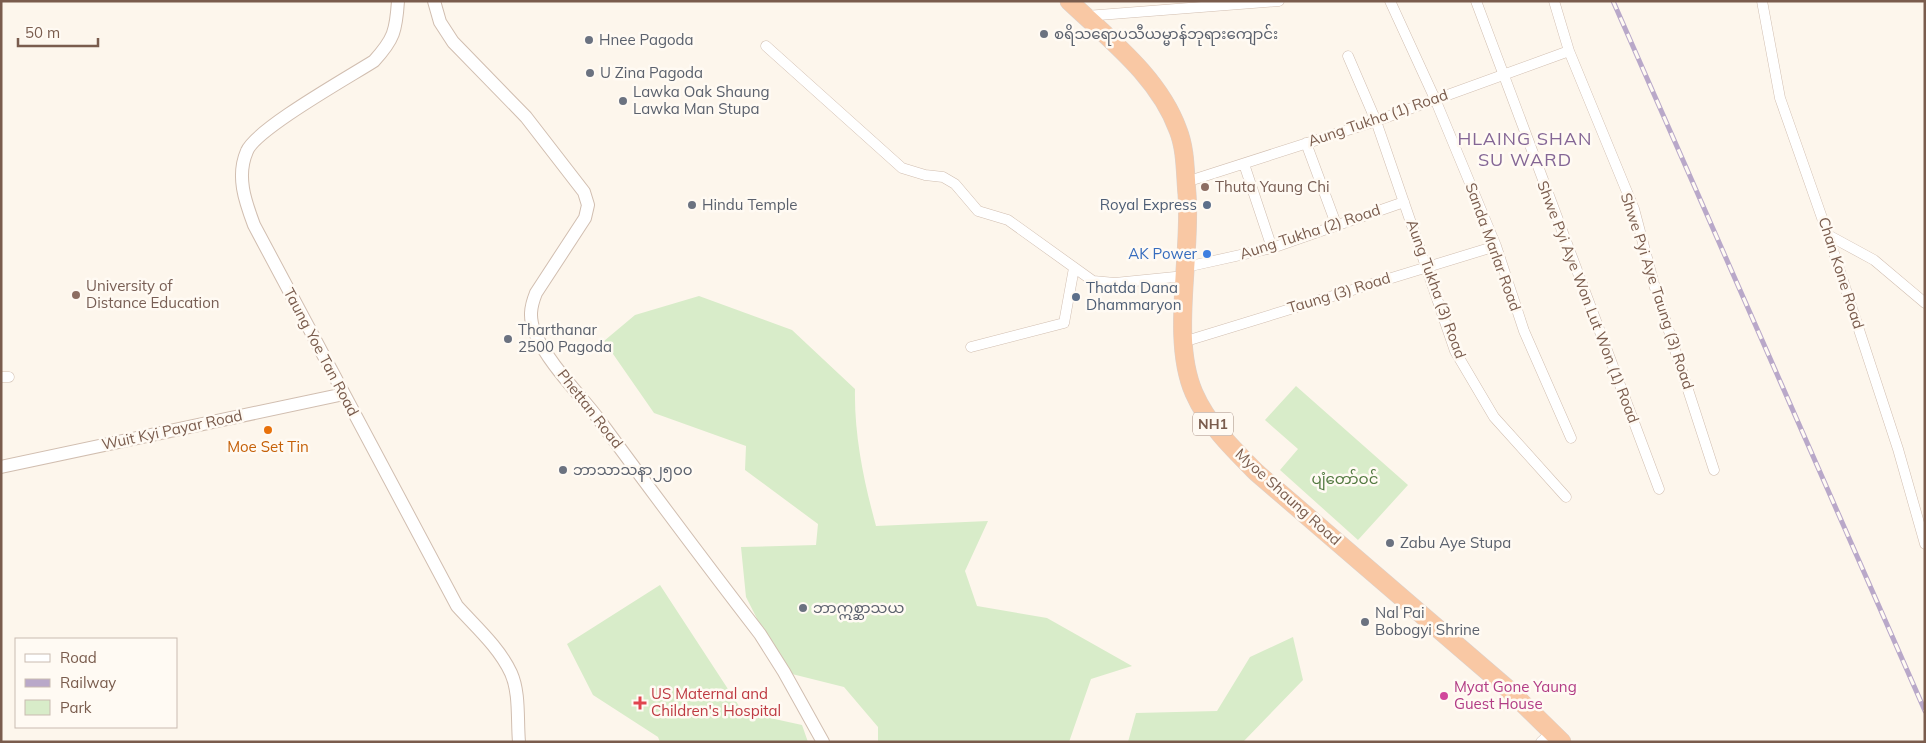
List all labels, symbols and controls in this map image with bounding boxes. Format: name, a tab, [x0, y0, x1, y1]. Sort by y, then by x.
scale bar	[18, 15, 98, 47]
text: 50 m	[25, 23, 60, 42]
place label: စရိသရောပသီယမ္မာန်ဘုရားကျောင်း	[1054, 24, 1278, 46]
marker: စရိသရောပသီယမ္မာန်ဘုရားကျောင်း	[1038, 28, 1050, 40]
place label: Hnee Pagoda	[599, 30, 694, 49]
marker: Hnee Pagoda	[583, 34, 595, 46]
place label: U Zina Pagoda	[600, 63, 703, 82]
marker: U Zina Pagoda	[584, 67, 596, 79]
place label: Lawka Oak Shaung Lawka Man Stupa	[633, 82, 770, 118]
street label: Aung Tukha (1) Road	[1305, 85, 1450, 150]
marker: Lawka Oak Shaung Lawka Man Stupa	[617, 95, 629, 107]
district label: HLAING SHAN SU WARD	[1457, 127, 1593, 171]
place label: Thuta Yaung Chi	[1215, 177, 1330, 196]
street label: Shwe Pyi Aye Won Lut Won (1) Road	[1533, 178, 1644, 426]
street label: Sanda Marlar Road	[1461, 180, 1525, 314]
marker: Thuta Yaung Chi	[1199, 181, 1211, 193]
street label: Shwe Pyi Aye Taung (3) Road	[1617, 190, 1698, 391]
place label: Hindu Temple	[702, 195, 797, 214]
place label: Royal Express	[1100, 195, 1197, 214]
marker: Hindu Temple	[686, 199, 698, 211]
marker: Royal Express	[1201, 199, 1213, 211]
street label: Aung Tukha (2) Road	[1237, 200, 1383, 263]
street label: Chan Kone Road	[1814, 215, 1868, 331]
street label: Aung Tukha (3) Road	[1402, 217, 1470, 361]
place label: AK Power	[1128, 244, 1198, 263]
marker: AK Power	[1201, 248, 1213, 260]
street label: Taung (3) Road	[1285, 268, 1393, 317]
place label: University of Distance Education	[86, 276, 219, 312]
place label: Thatda Dana Dhammaryon	[1086, 278, 1181, 314]
street label: Taung Yoe Tan Road	[280, 284, 363, 419]
marker: University of Distance Education	[70, 289, 82, 301]
marker: Thatda Dana Dhammaryon	[1070, 291, 1082, 303]
place label: Tharthanar 2500 Pagoda	[518, 320, 612, 356]
marker: Tharthanar 2500 Pagoda	[502, 333, 514, 345]
street label: Phettan Road	[554, 365, 627, 452]
street label: Wuit Kyi Payar Road	[100, 405, 244, 454]
road number: NH1	[1193, 412, 1233, 436]
marker: Moe Set Tin	[262, 424, 274, 436]
place label: Moe Set Tin	[227, 437, 309, 456]
street label: Myoe Shaung Road	[1232, 444, 1345, 549]
place label: ဘာသာသနာ၂၅၀၀	[573, 460, 693, 482]
marker: ဘာသာသနာ၂၅၀၀	[557, 464, 569, 476]
park label: ပျံတော်ဝင်	[1312, 469, 1378, 491]
place label: Zabu Aye Stupa	[1400, 533, 1511, 552]
marker: Zabu Aye Stupa	[1384, 537, 1396, 549]
place label: ဘာဣစ္ဆာသယ	[813, 598, 904, 620]
marker: ဘာဣစ္ဆာသယ	[797, 602, 809, 614]
place label: Nal Pai Bobogyi Shrine	[1375, 603, 1480, 639]
marker: Nal Pai Bobogyi Shrine	[1359, 616, 1371, 628]
legend	[15, 638, 178, 728]
text: Road	[60, 648, 97, 667]
text: Railway	[60, 673, 116, 692]
place label: Myat Gone Yaung Guest House	[1454, 677, 1577, 713]
place label: US Maternal and Children's Hospital	[651, 684, 781, 720]
marker: Myat Gone Yaung Guest House	[1438, 690, 1450, 702]
marker: US Maternal and Children's Hospital	[633, 696, 647, 710]
text: Park	[60, 698, 92, 717]

